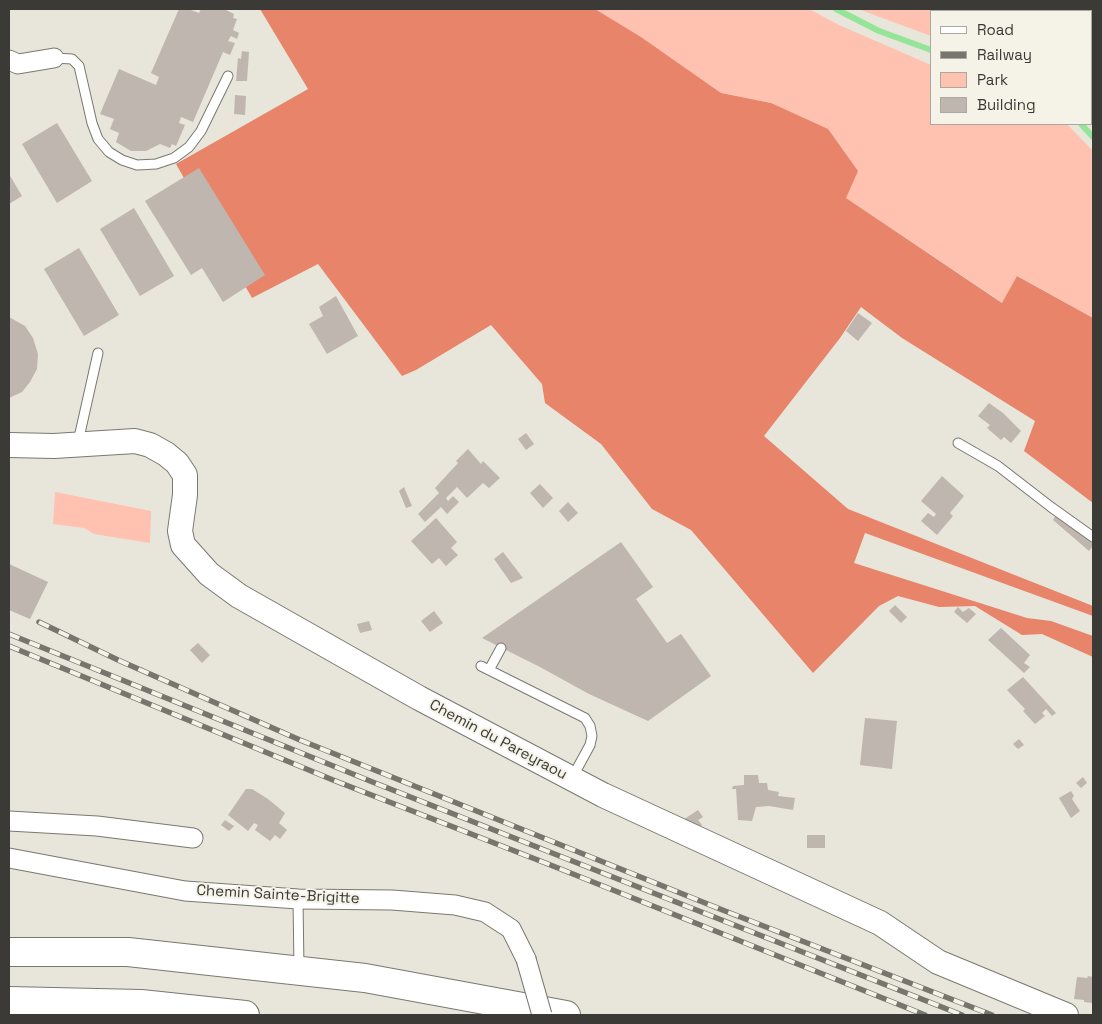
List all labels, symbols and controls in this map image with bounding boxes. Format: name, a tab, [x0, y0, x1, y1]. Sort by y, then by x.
legend	[930, 10, 1092, 125]
text: Road	[977, 20, 1014, 39]
text: Railway	[977, 45, 1032, 64]
text: Park	[977, 70, 1008, 89]
text: Building	[977, 95, 1036, 114]
street label: Chemin du Pareyraou	[426, 696, 570, 784]
street label: Chemin Sainte-Brigitte	[196, 882, 360, 908]

